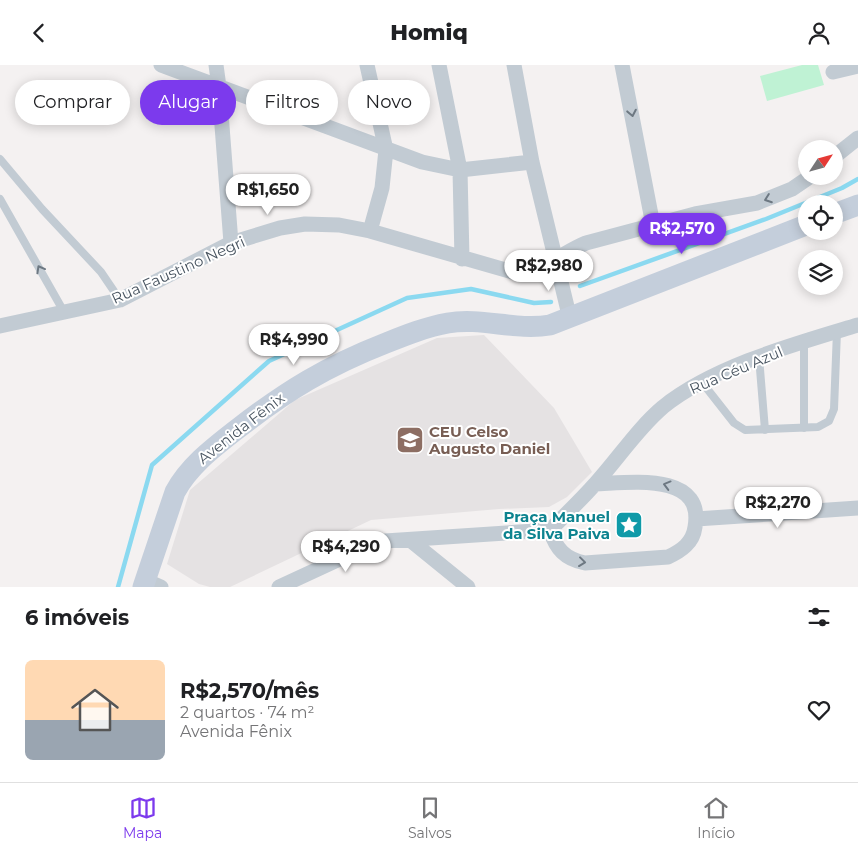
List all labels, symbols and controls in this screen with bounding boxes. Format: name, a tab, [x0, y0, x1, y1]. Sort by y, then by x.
icon: back	[25, 19, 53, 47]
text: Homiq	[390, 19, 468, 46]
icon: person	[805, 19, 833, 47]
chip: Comprar	[15, 80, 130, 125]
chip: Alugar	[140, 80, 236, 125]
chip: Filtros	[246, 80, 338, 125]
chip: Novo	[348, 80, 430, 125]
one-way arrow	[626, 108, 636, 117]
north arrow	[798, 140, 842, 185]
map controls	[798, 140, 843, 295]
pin: R$1,650	[222, 173, 314, 216]
text: R$1,650	[237, 180, 299, 199]
one-way arrow	[764, 193, 773, 203]
button: locate	[798, 195, 843, 240]
pin: R$2,570	[636, 213, 728, 255]
text: R$2,570	[649, 219, 715, 238]
street label: Rua Faustino Negri	[108, 232, 248, 308]
pin: R$2,980	[503, 249, 595, 292]
button: layers	[798, 250, 843, 295]
text: R$2,980	[515, 256, 583, 275]
one-way arrow	[36, 266, 46, 275]
pin: R$4,990	[248, 323, 340, 366]
text: R$4,990	[260, 330, 328, 349]
street label: Rua Céu Azul	[686, 342, 786, 398]
street label: Avenida Fênix	[194, 388, 288, 468]
place label: CEU Celso Augusto Daniel	[428, 422, 550, 458]
school or university icon: CEU Celso Augusto Daniel	[395, 425, 425, 455]
one-way arrow	[663, 480, 671, 491]
pin: R$2,270	[732, 487, 824, 529]
text: R$2,270	[745, 493, 811, 512]
place label: Praça Manuel da Silva Paiva	[503, 507, 610, 543]
place icon: Praça Manuel da Silva Paiva	[614, 510, 644, 540]
pin: R$4,290	[300, 531, 392, 573]
text: R$4,290	[312, 537, 380, 556]
one-way arrow	[577, 556, 586, 566]
icon: filters	[805, 603, 833, 631]
text: 6 imóveis	[25, 605, 129, 630]
text: R$2,570/mês	[180, 678, 319, 703]
icon: home	[65, 680, 125, 740]
icon: heart	[805, 696, 833, 724]
text: 2 quartos · 74 m²	[180, 703, 314, 722]
text: Avenida Fênix	[180, 722, 292, 741]
tab: Mapa	[123, 794, 162, 842]
tab: Salvos	[408, 794, 452, 842]
tab: Início	[697, 794, 735, 842]

